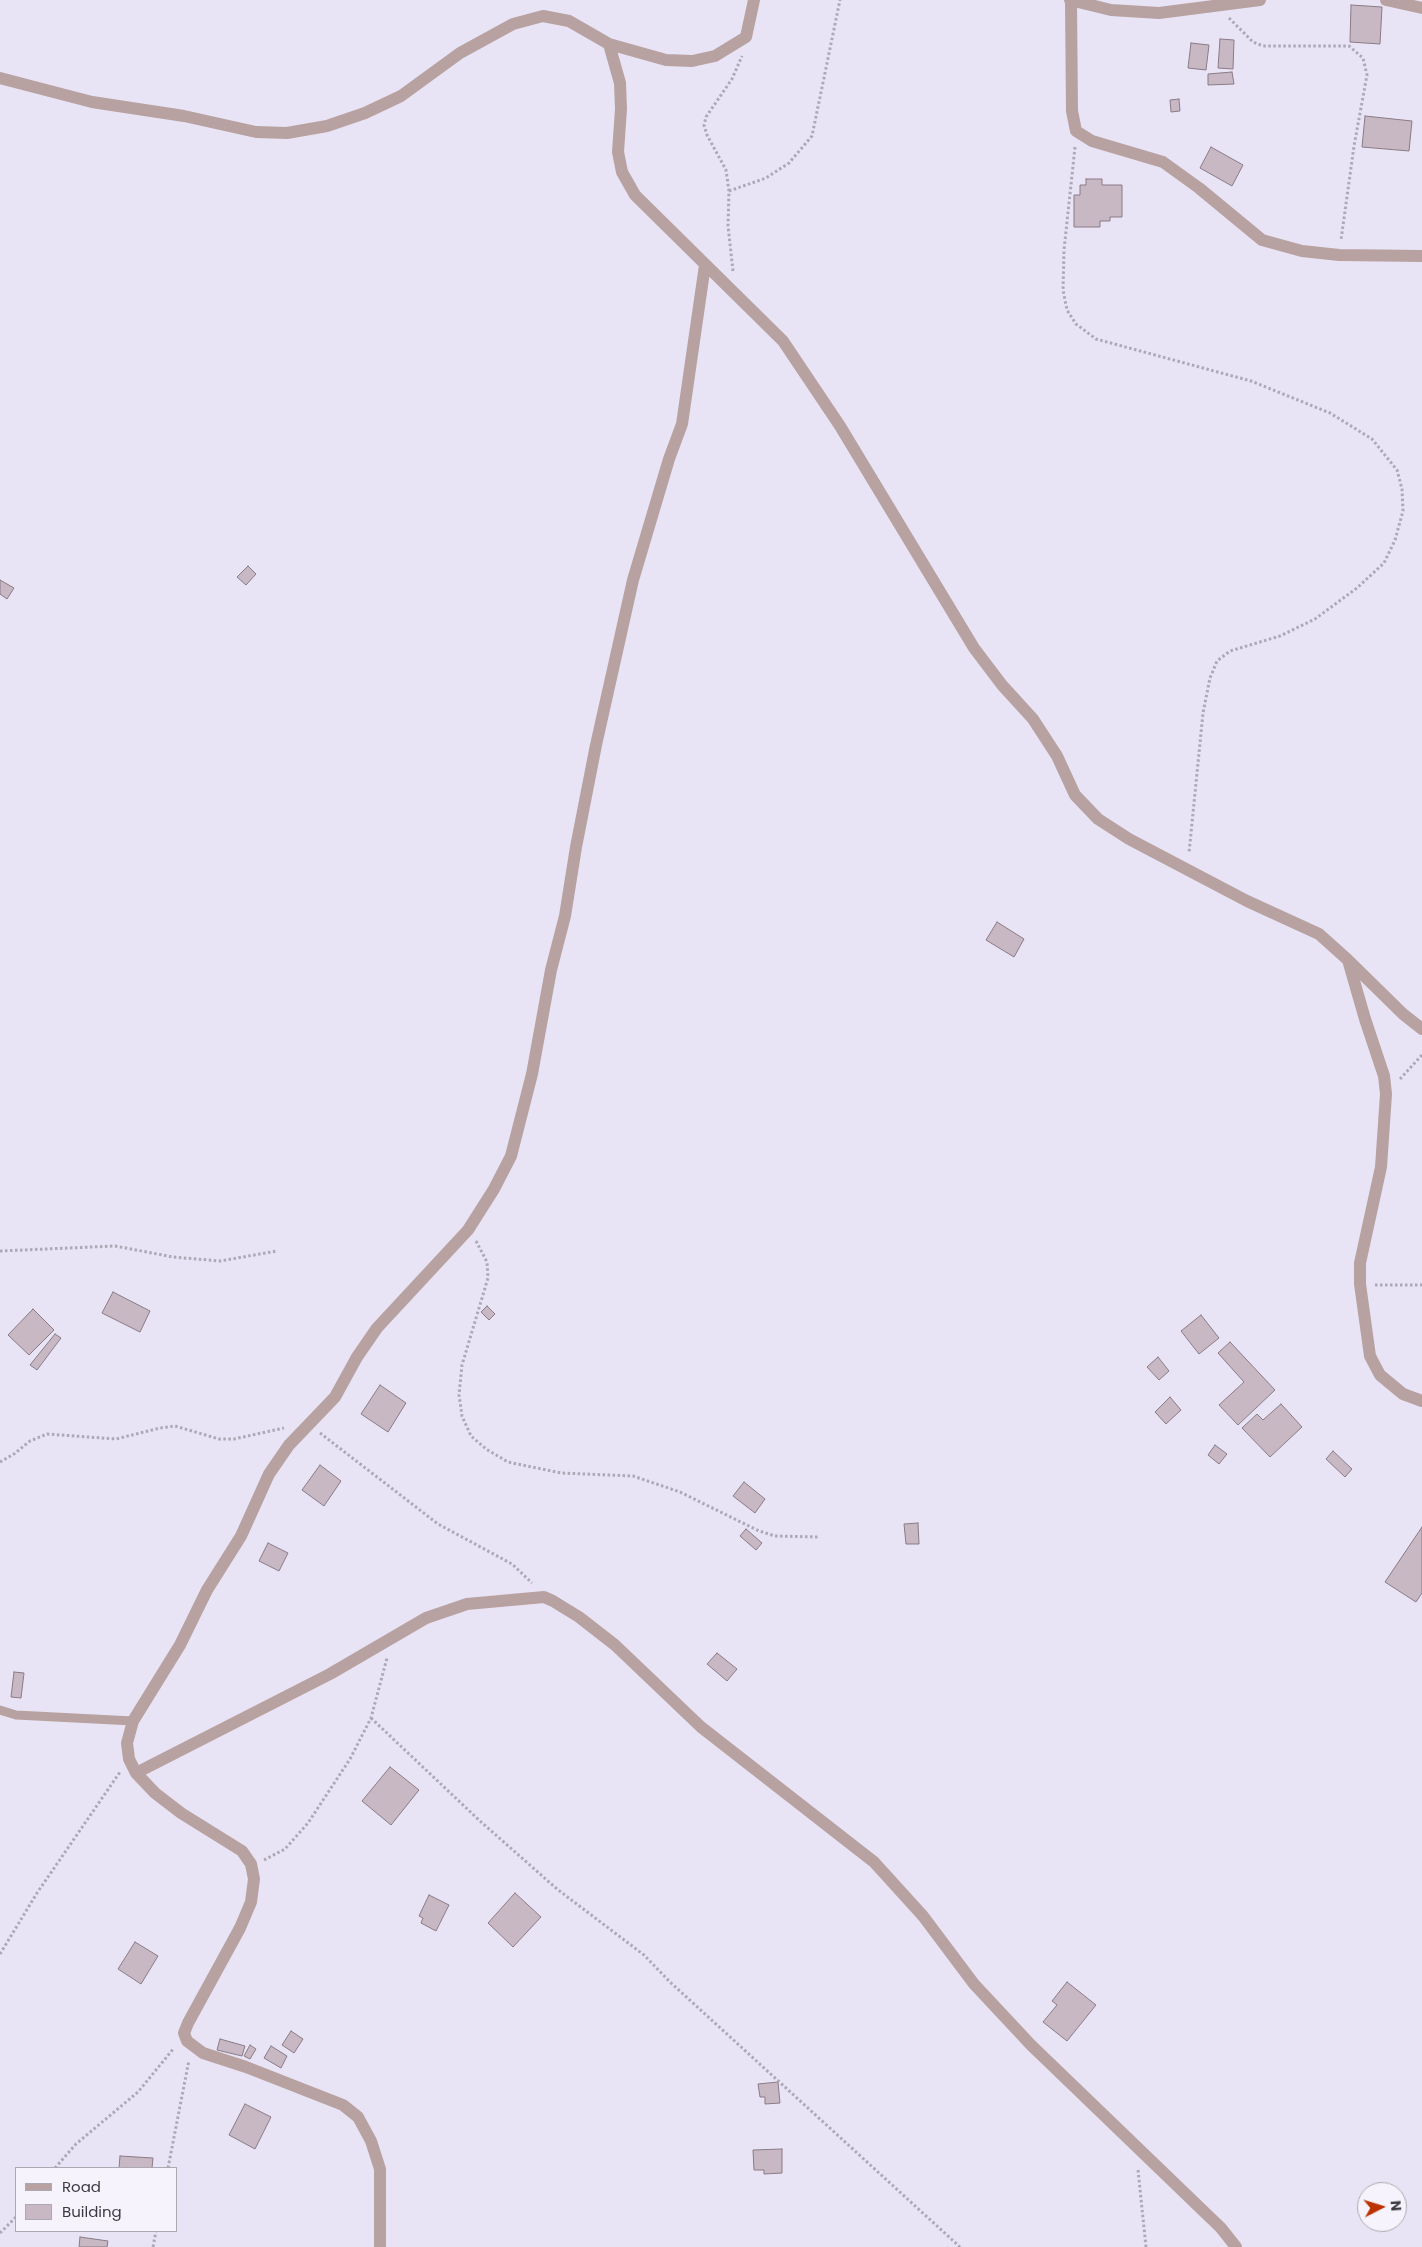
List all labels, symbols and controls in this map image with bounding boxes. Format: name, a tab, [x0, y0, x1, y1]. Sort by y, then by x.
legend	[15, 2167, 178, 2232]
text: Road	[62, 2176, 101, 2197]
north arrow	[1357, 2182, 1407, 2232]
text: N	[1386, 2200, 1406, 2212]
text: Building	[62, 2201, 122, 2222]

